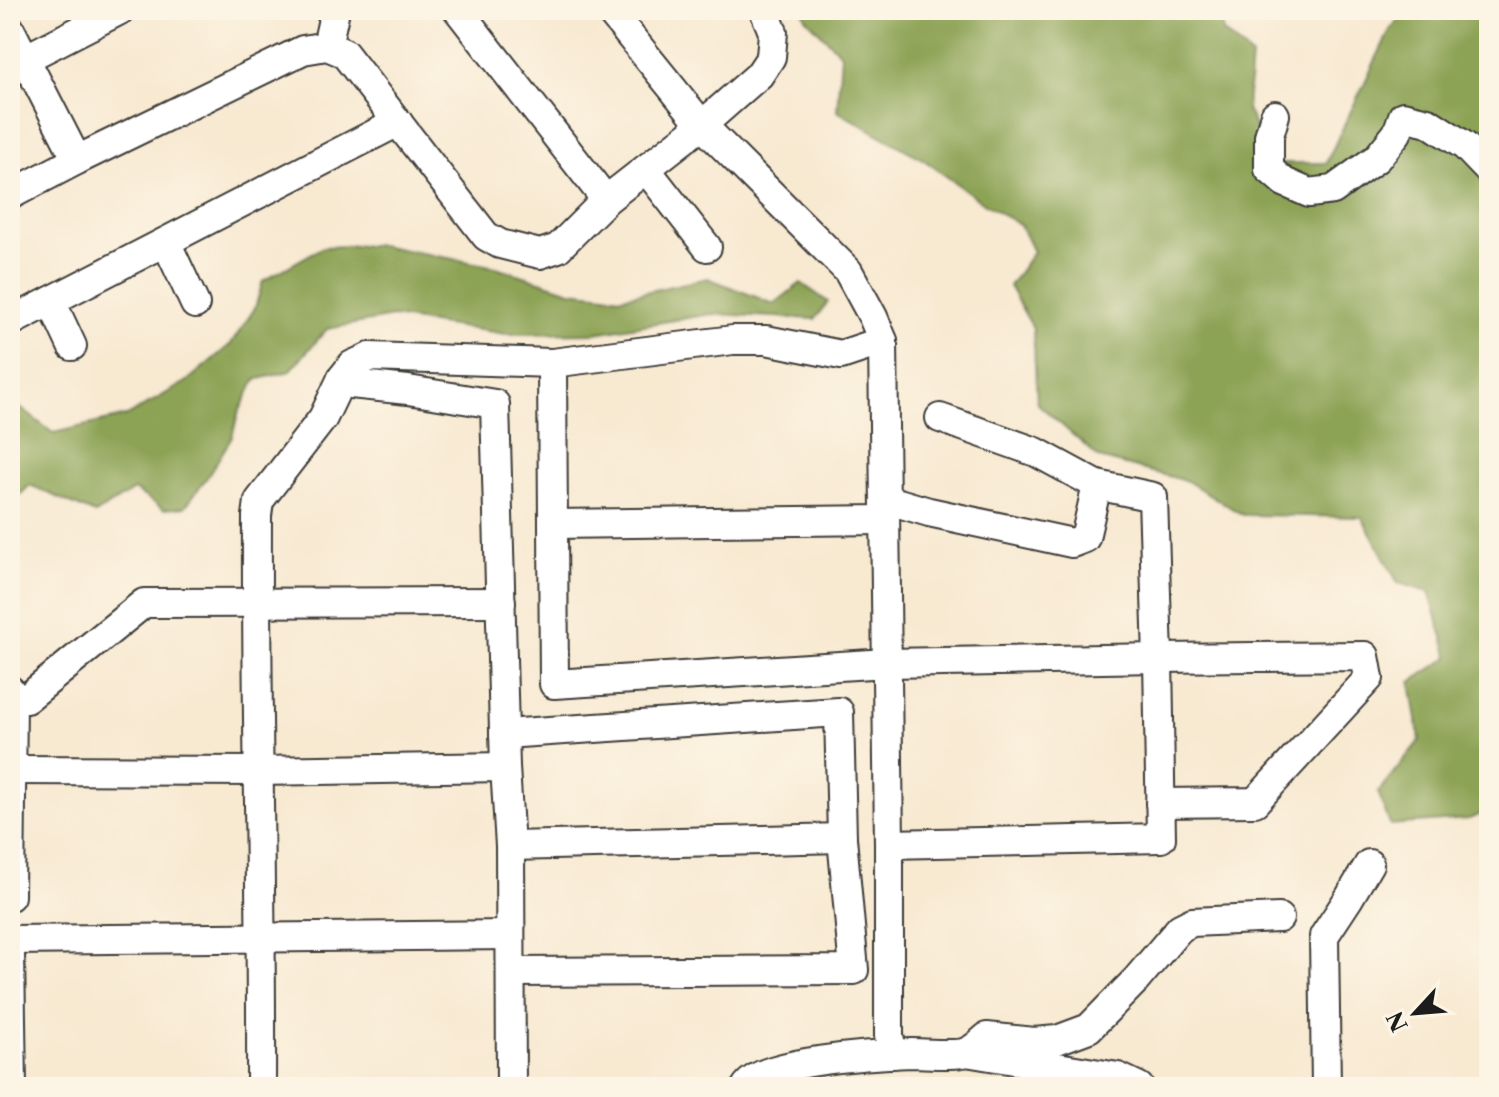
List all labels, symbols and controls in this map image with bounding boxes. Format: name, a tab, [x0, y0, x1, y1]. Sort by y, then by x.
north arrow	[1375, 973, 1455, 1053]
text: N	[1381, 1007, 1414, 1036]

